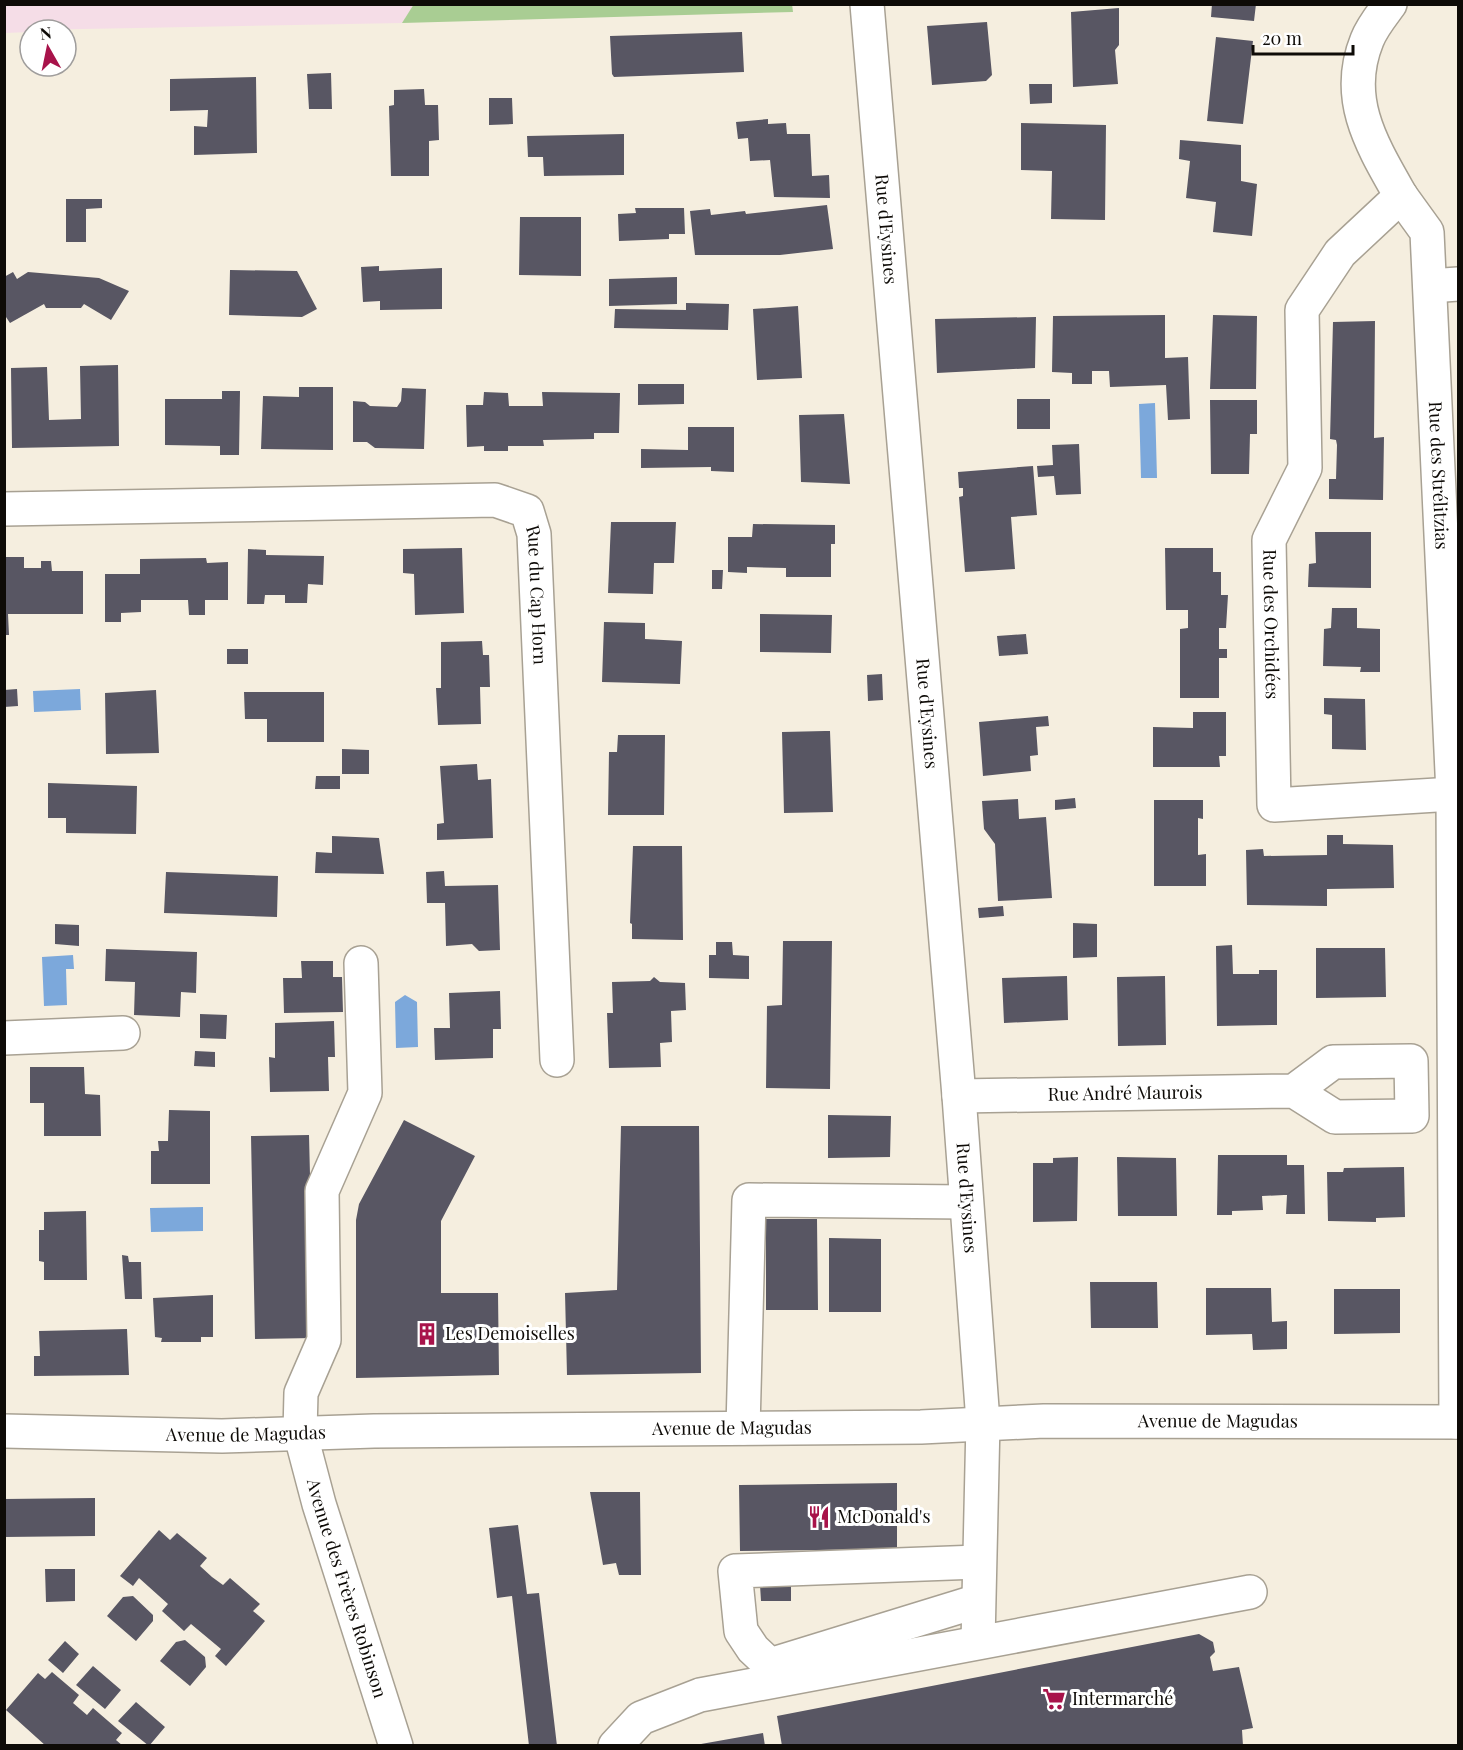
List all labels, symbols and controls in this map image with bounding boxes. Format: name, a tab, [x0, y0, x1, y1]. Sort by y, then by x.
north arrow	[18, 18, 78, 78]
scale bar	[1253, 18, 1354, 56]
text: N	[38, 21, 53, 44]
text: 20 m	[1262, 26, 1302, 50]
street label: Rue d'Eysines	[870, 173, 904, 285]
street label: Rue des Strélitzias	[1424, 401, 1455, 550]
street label: Rue du Cap Horn	[521, 522, 553, 665]
street label: Rue des Orchidées	[1258, 549, 1285, 699]
street label: Rue d'Eysines	[911, 657, 944, 770]
street label: Rue André Maurois	[1047, 1079, 1203, 1106]
street label: Rue d'Eysines	[951, 1142, 984, 1254]
building icon: Les Demoiselles	[414, 1321, 440, 1347]
place label: Les Demoiselles	[445, 1321, 575, 1345]
street label: Avenue de Magudas	[1137, 1408, 1298, 1433]
street label: Avenue de Magudas	[651, 1415, 812, 1440]
street label: Avenue de Magudas	[165, 1420, 326, 1447]
street label: Avenue des Frères Robinson	[302, 1475, 393, 1701]
restaurant icon: McDonald's	[806, 1504, 832, 1530]
place label: McDonald's	[837, 1504, 931, 1528]
supermarket icon: Intermarché	[1041, 1686, 1067, 1712]
place label: Intermarché	[1072, 1686, 1173, 1710]

